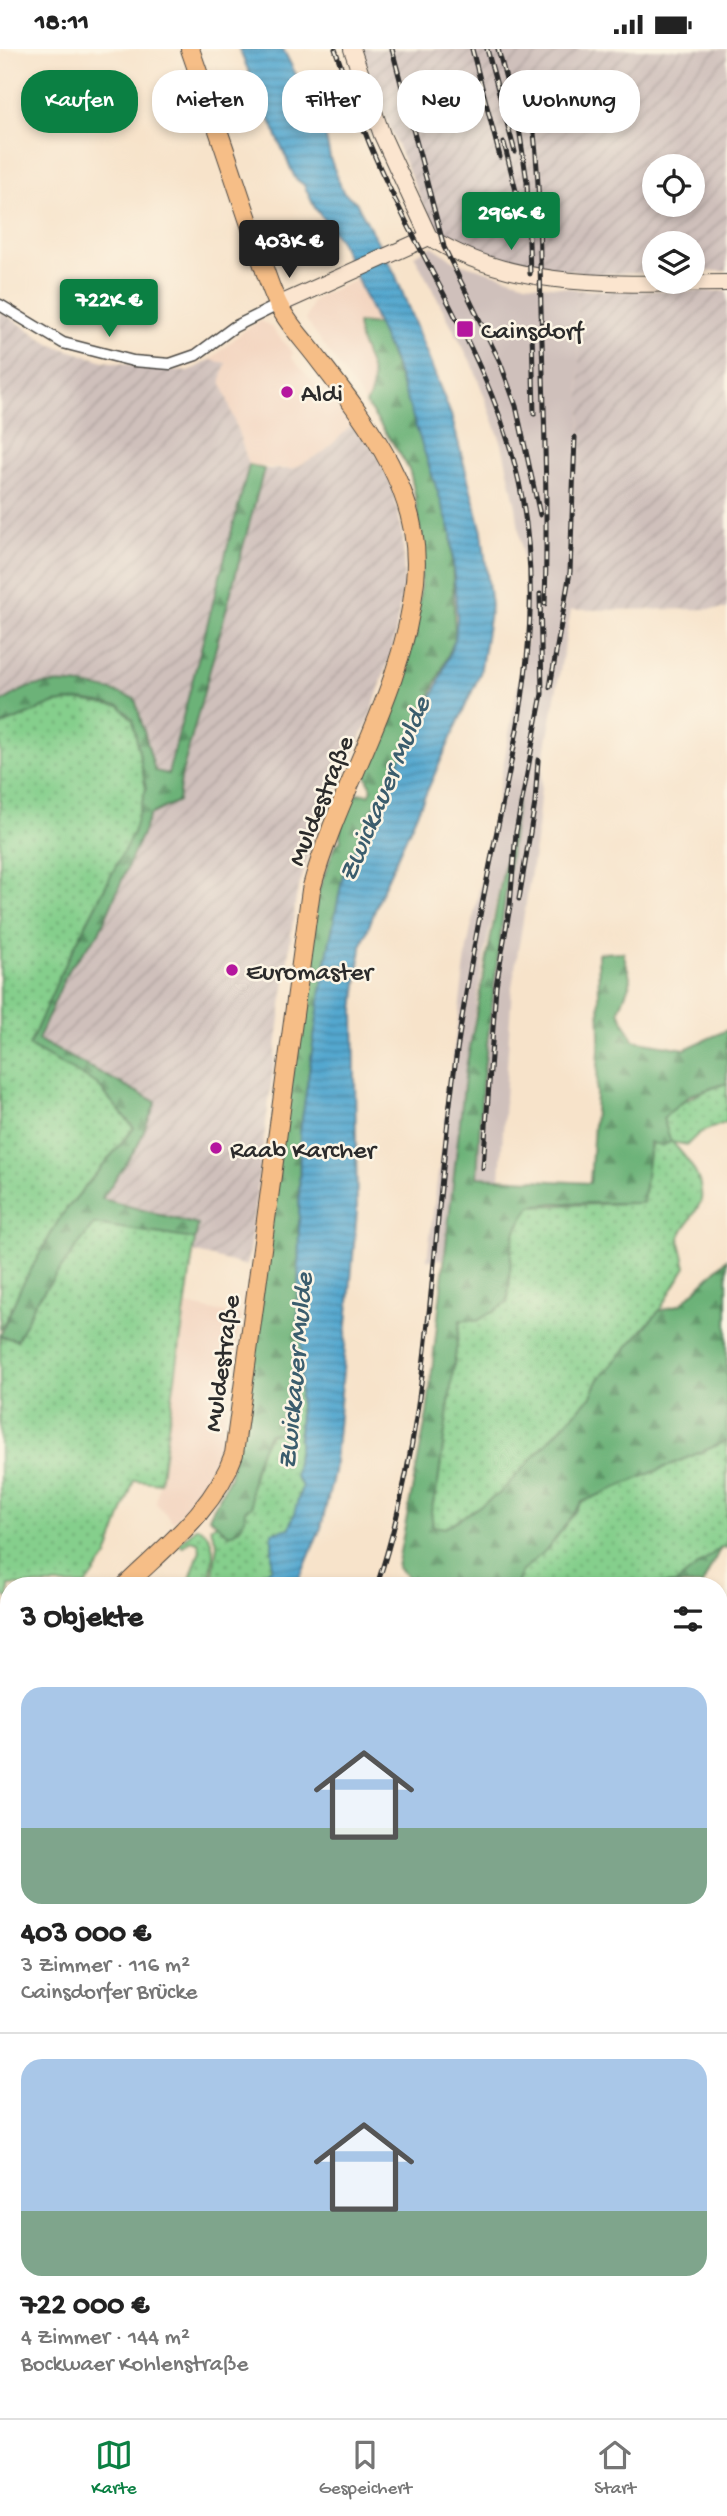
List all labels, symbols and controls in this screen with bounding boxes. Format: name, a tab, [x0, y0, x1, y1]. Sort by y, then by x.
text: 18:11	[35, 9, 89, 40]
chip: Kaufen	[21, 70, 138, 133]
chip: Mieten	[152, 70, 268, 133]
chip: Filter	[282, 70, 383, 133]
chip: Neu	[397, 70, 485, 133]
chip: Wohnung	[499, 70, 640, 133]
map controls	[642, 154, 705, 294]
button: locate	[642, 154, 705, 217]
pin: 296K €	[454, 193, 568, 252]
text: 296K €	[478, 201, 544, 228]
pin: 403K €	[232, 221, 346, 280]
text: 403K €	[255, 229, 323, 256]
button: layers	[642, 231, 705, 294]
pin: 722K €	[52, 279, 166, 339]
text: 722K €	[76, 288, 142, 315]
place label: Cainsdorf	[481, 318, 585, 349]
marker: Cainsdorf	[455, 319, 475, 339]
place label: Aldi	[301, 381, 343, 412]
marker: Aldi	[279, 384, 295, 400]
water label: Zwickauer Mulde	[332, 691, 440, 887]
street label: Muldestraße	[283, 732, 364, 871]
place label: Euromaster	[246, 959, 376, 990]
marker: Euromaster	[224, 962, 240, 978]
place label: Raab Karcher	[230, 1137, 379, 1168]
marker: Raab Karcher	[208, 1140, 224, 1156]
water label: Zwickauer Mulde	[272, 1270, 323, 1471]
street label: Muldestraße	[200, 1293, 249, 1434]
icon: filters	[669, 1600, 707, 1638]
text: 3 Objekte	[21, 1602, 143, 1637]
icon: home	[301, 1732, 427, 1858]
text: 403 000 €	[21, 1918, 151, 1953]
text: 3 Zimmer · 116 m²	[21, 1953, 190, 1980]
text: Cainsdorfer Brücke	[21, 1980, 197, 2007]
icon: home	[301, 2104, 427, 2230]
text: 722 000 €	[21, 2290, 149, 2325]
text: 4 Zimmer · 144 m²	[21, 2325, 190, 2352]
text: Bockwaer Kohlenstraße	[21, 2352, 248, 2379]
tab: Karte	[91, 2436, 136, 2501]
tab: Gespeichert	[319, 2436, 412, 2501]
tab: Start	[594, 2436, 636, 2501]

